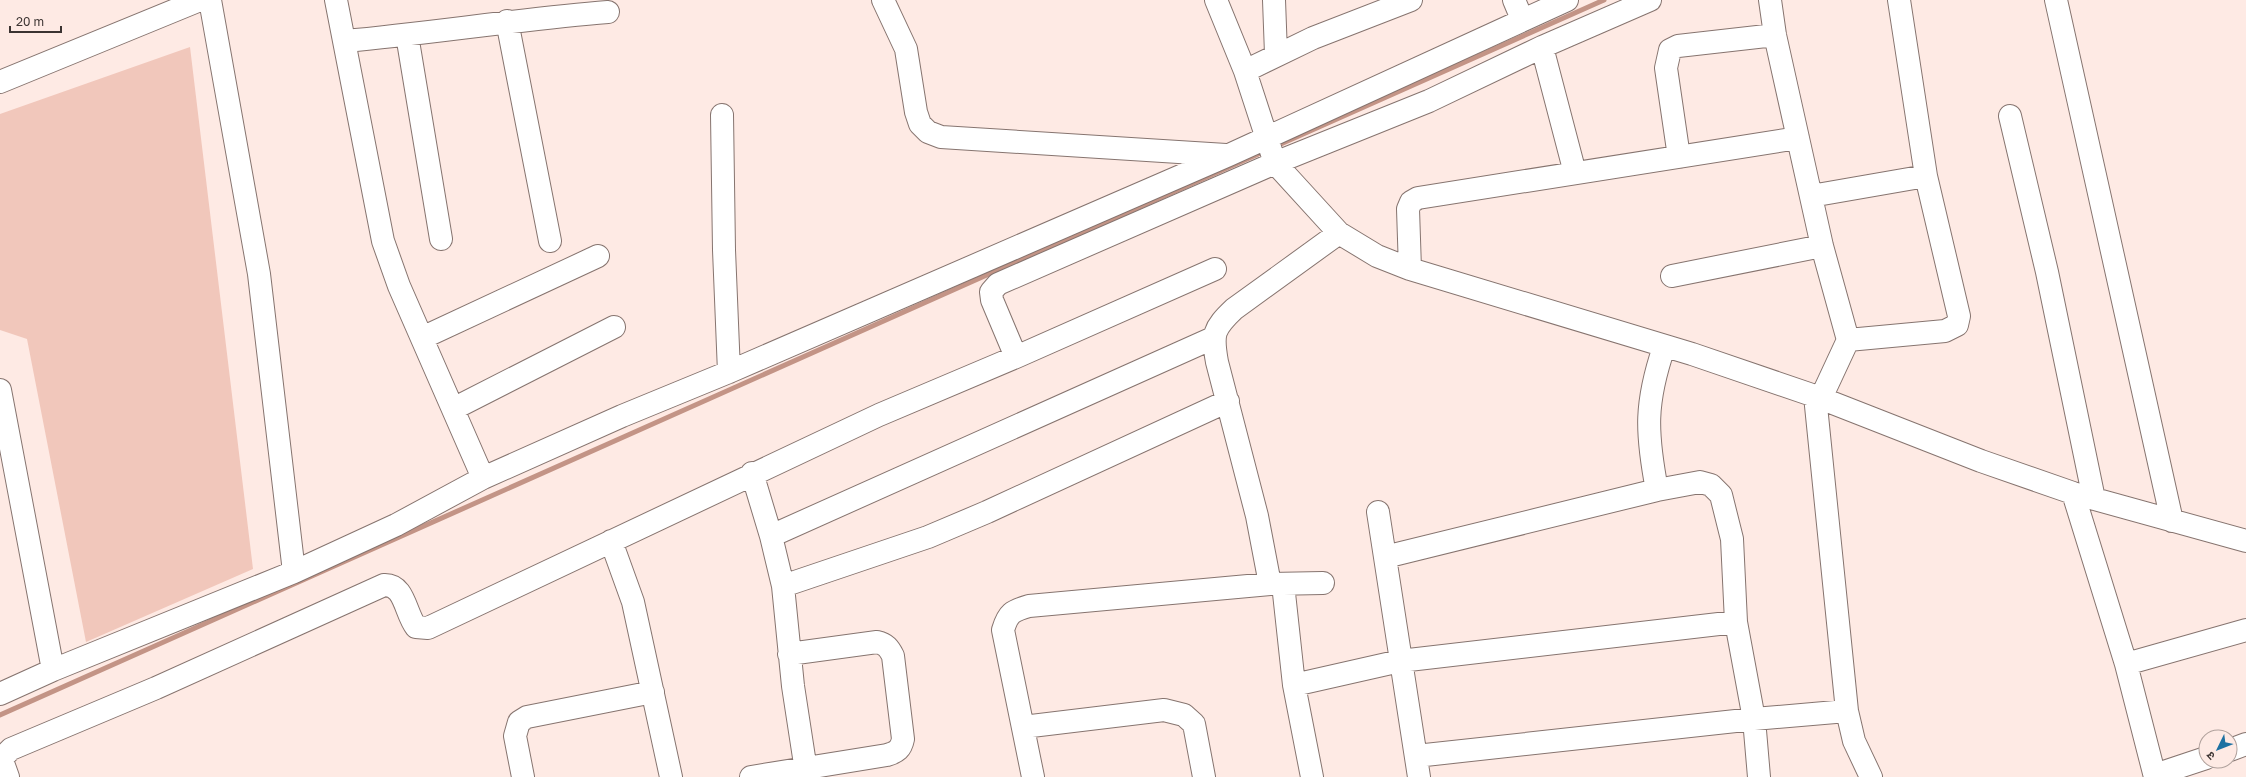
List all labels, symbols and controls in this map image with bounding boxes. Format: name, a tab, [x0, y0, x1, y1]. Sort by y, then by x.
scale bar	[10, 8, 61, 34]
text: 20 m	[16, 14, 44, 29]
north arrow	[2198, 729, 2238, 769]
text: उ	[2203, 749, 2217, 763]

